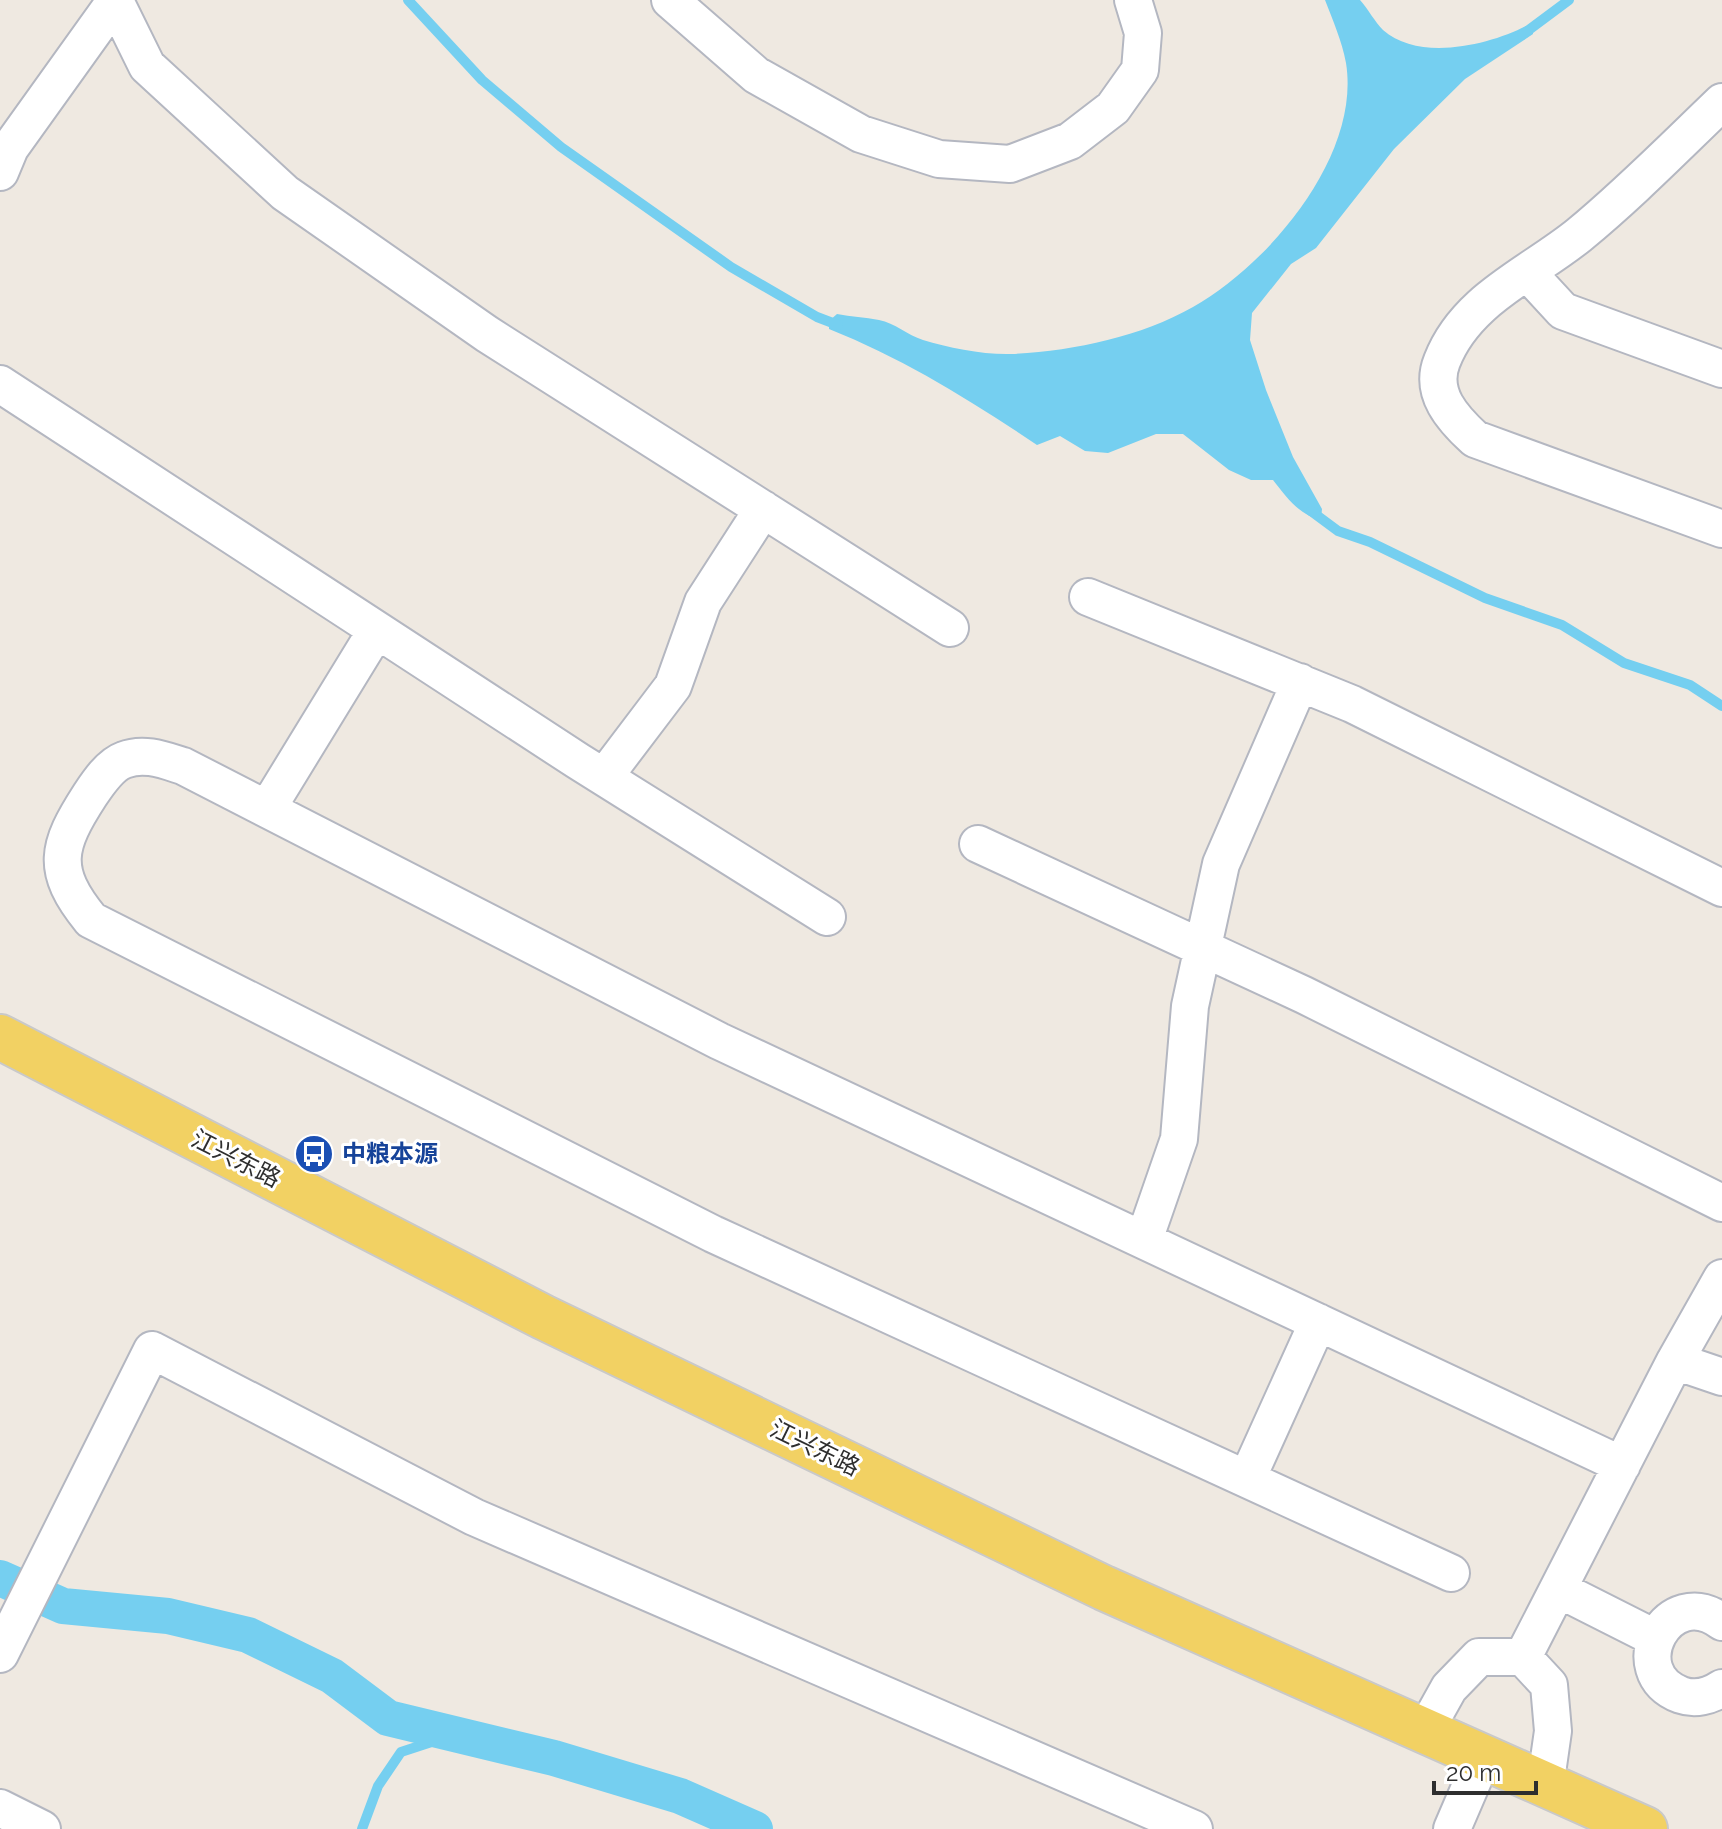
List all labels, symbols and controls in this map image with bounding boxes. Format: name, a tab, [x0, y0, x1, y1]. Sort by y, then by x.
street label: 江兴东路	[187, 1124, 286, 1193]
bus stop icon: 中粮本源	[293, 1133, 335, 1175]
place label: 中粮本源	[342, 1139, 438, 1168]
street label: 江兴东路	[766, 1413, 865, 1482]
scale bar	[1434, 1745, 1536, 1795]
text: 20 m	[1446, 1758, 1501, 1787]

